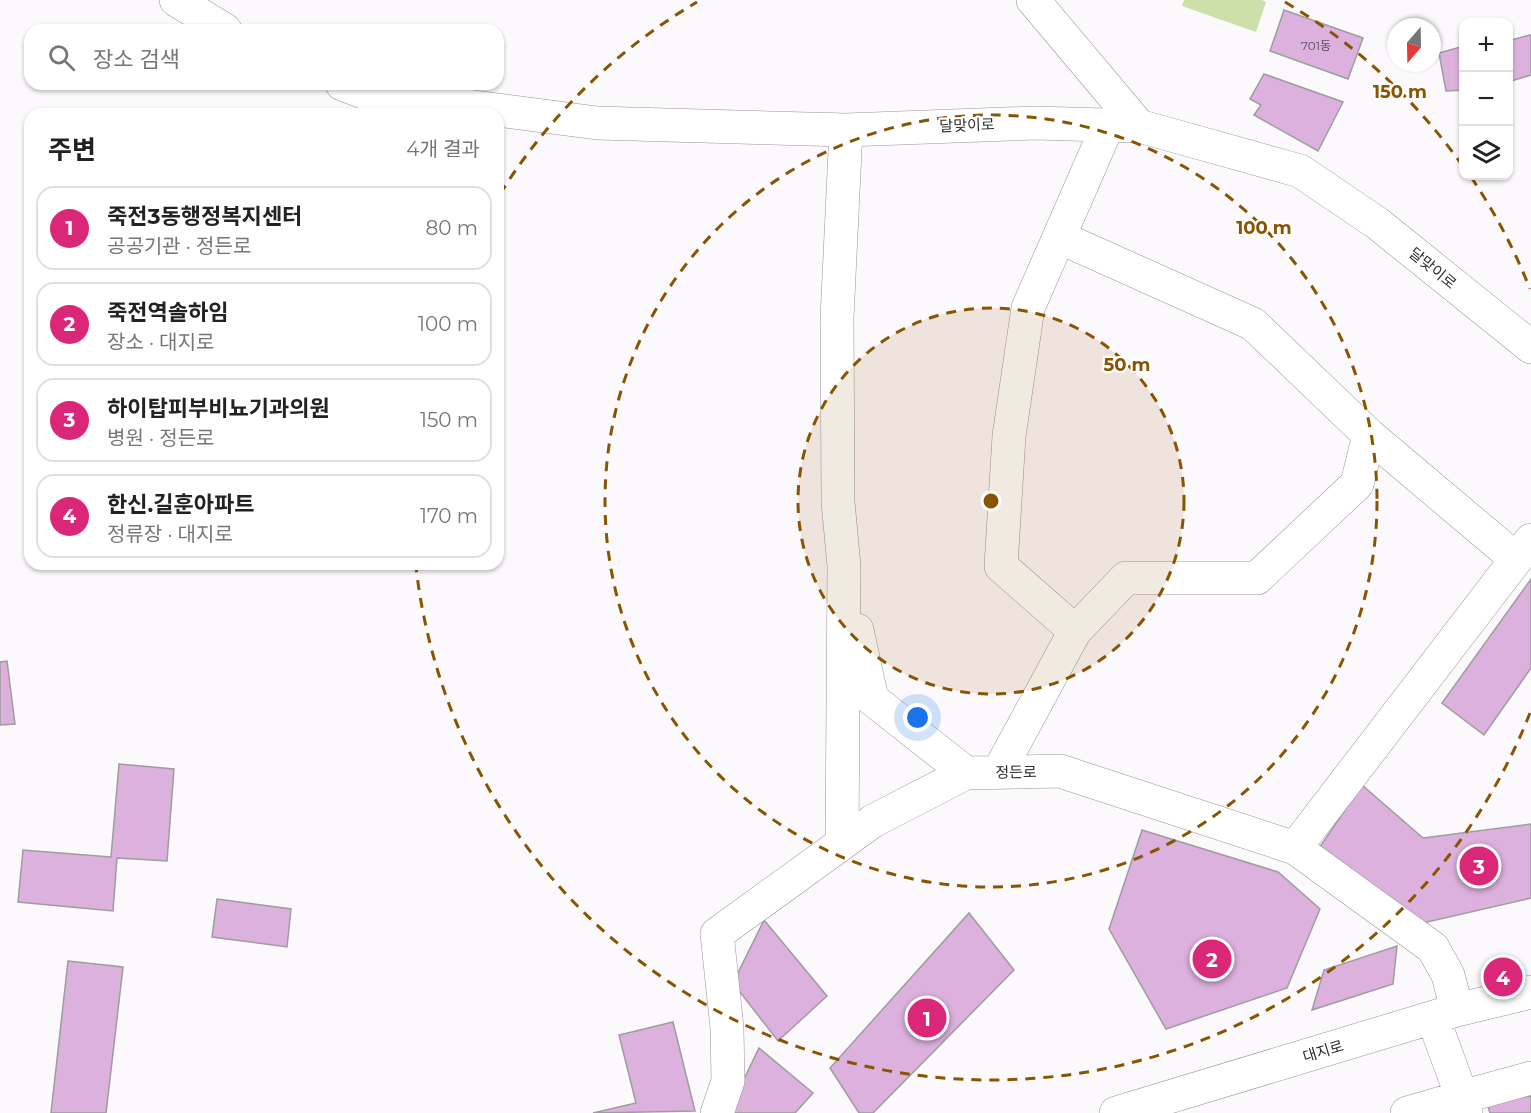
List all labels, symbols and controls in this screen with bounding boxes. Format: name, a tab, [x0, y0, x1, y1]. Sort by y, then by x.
north arrow	[1387, 18, 1441, 72]
map controls	[1459, 18, 1513, 180]
button: +	[1459, 18, 1513, 72]
search box	[24, 24, 504, 90]
house number: 701동	[1301, 38, 1331, 53]
icon: search	[45, 41, 78, 74]
text: 장소 검색	[93, 46, 180, 73]
button: −	[1459, 72, 1513, 126]
text: 150 m	[1373, 81, 1427, 103]
street label: 달맞이로	[939, 115, 995, 135]
button: layers	[1459, 126, 1513, 180]
text: 주변	[48, 134, 96, 166]
text: 4개 결과	[406, 137, 480, 161]
text: 죽전3동행정복지센터	[107, 203, 302, 230]
text: 1	[66, 216, 73, 240]
text: 80 m	[426, 216, 478, 240]
text: 100 m	[1236, 217, 1292, 239]
text: 공공기관 · 정든로	[107, 234, 251, 258]
street label: 달맞이로	[1406, 243, 1460, 293]
text: 죽전역솔하임	[107, 299, 228, 326]
text: 2	[64, 312, 75, 336]
text: 100 m	[418, 312, 478, 336]
text: 장소 · 대지로	[107, 330, 215, 354]
text: 50 m	[1104, 354, 1150, 376]
text: 하이탑피부비뇨기과의원	[107, 395, 330, 422]
text: 3	[64, 408, 75, 432]
text: 150 m	[420, 408, 478, 432]
text: 병원 · 정든로	[107, 426, 215, 450]
text: 한신.길훈아파트	[107, 491, 254, 518]
centre of rings	[981, 491, 1001, 511]
text: 4	[63, 504, 76, 528]
text: 170 m	[420, 504, 478, 528]
text: 정류장 · 대지로	[107, 522, 233, 546]
your location	[903, 703, 932, 732]
street label: 정든로	[995, 762, 1037, 782]
pin: 3	[1460, 844, 1498, 888]
pin: 2	[1192, 936, 1232, 982]
pin: 4	[1484, 954, 1522, 1000]
pin: 1	[908, 996, 946, 1040]
street label: 대지로	[1300, 1036, 1346, 1066]

